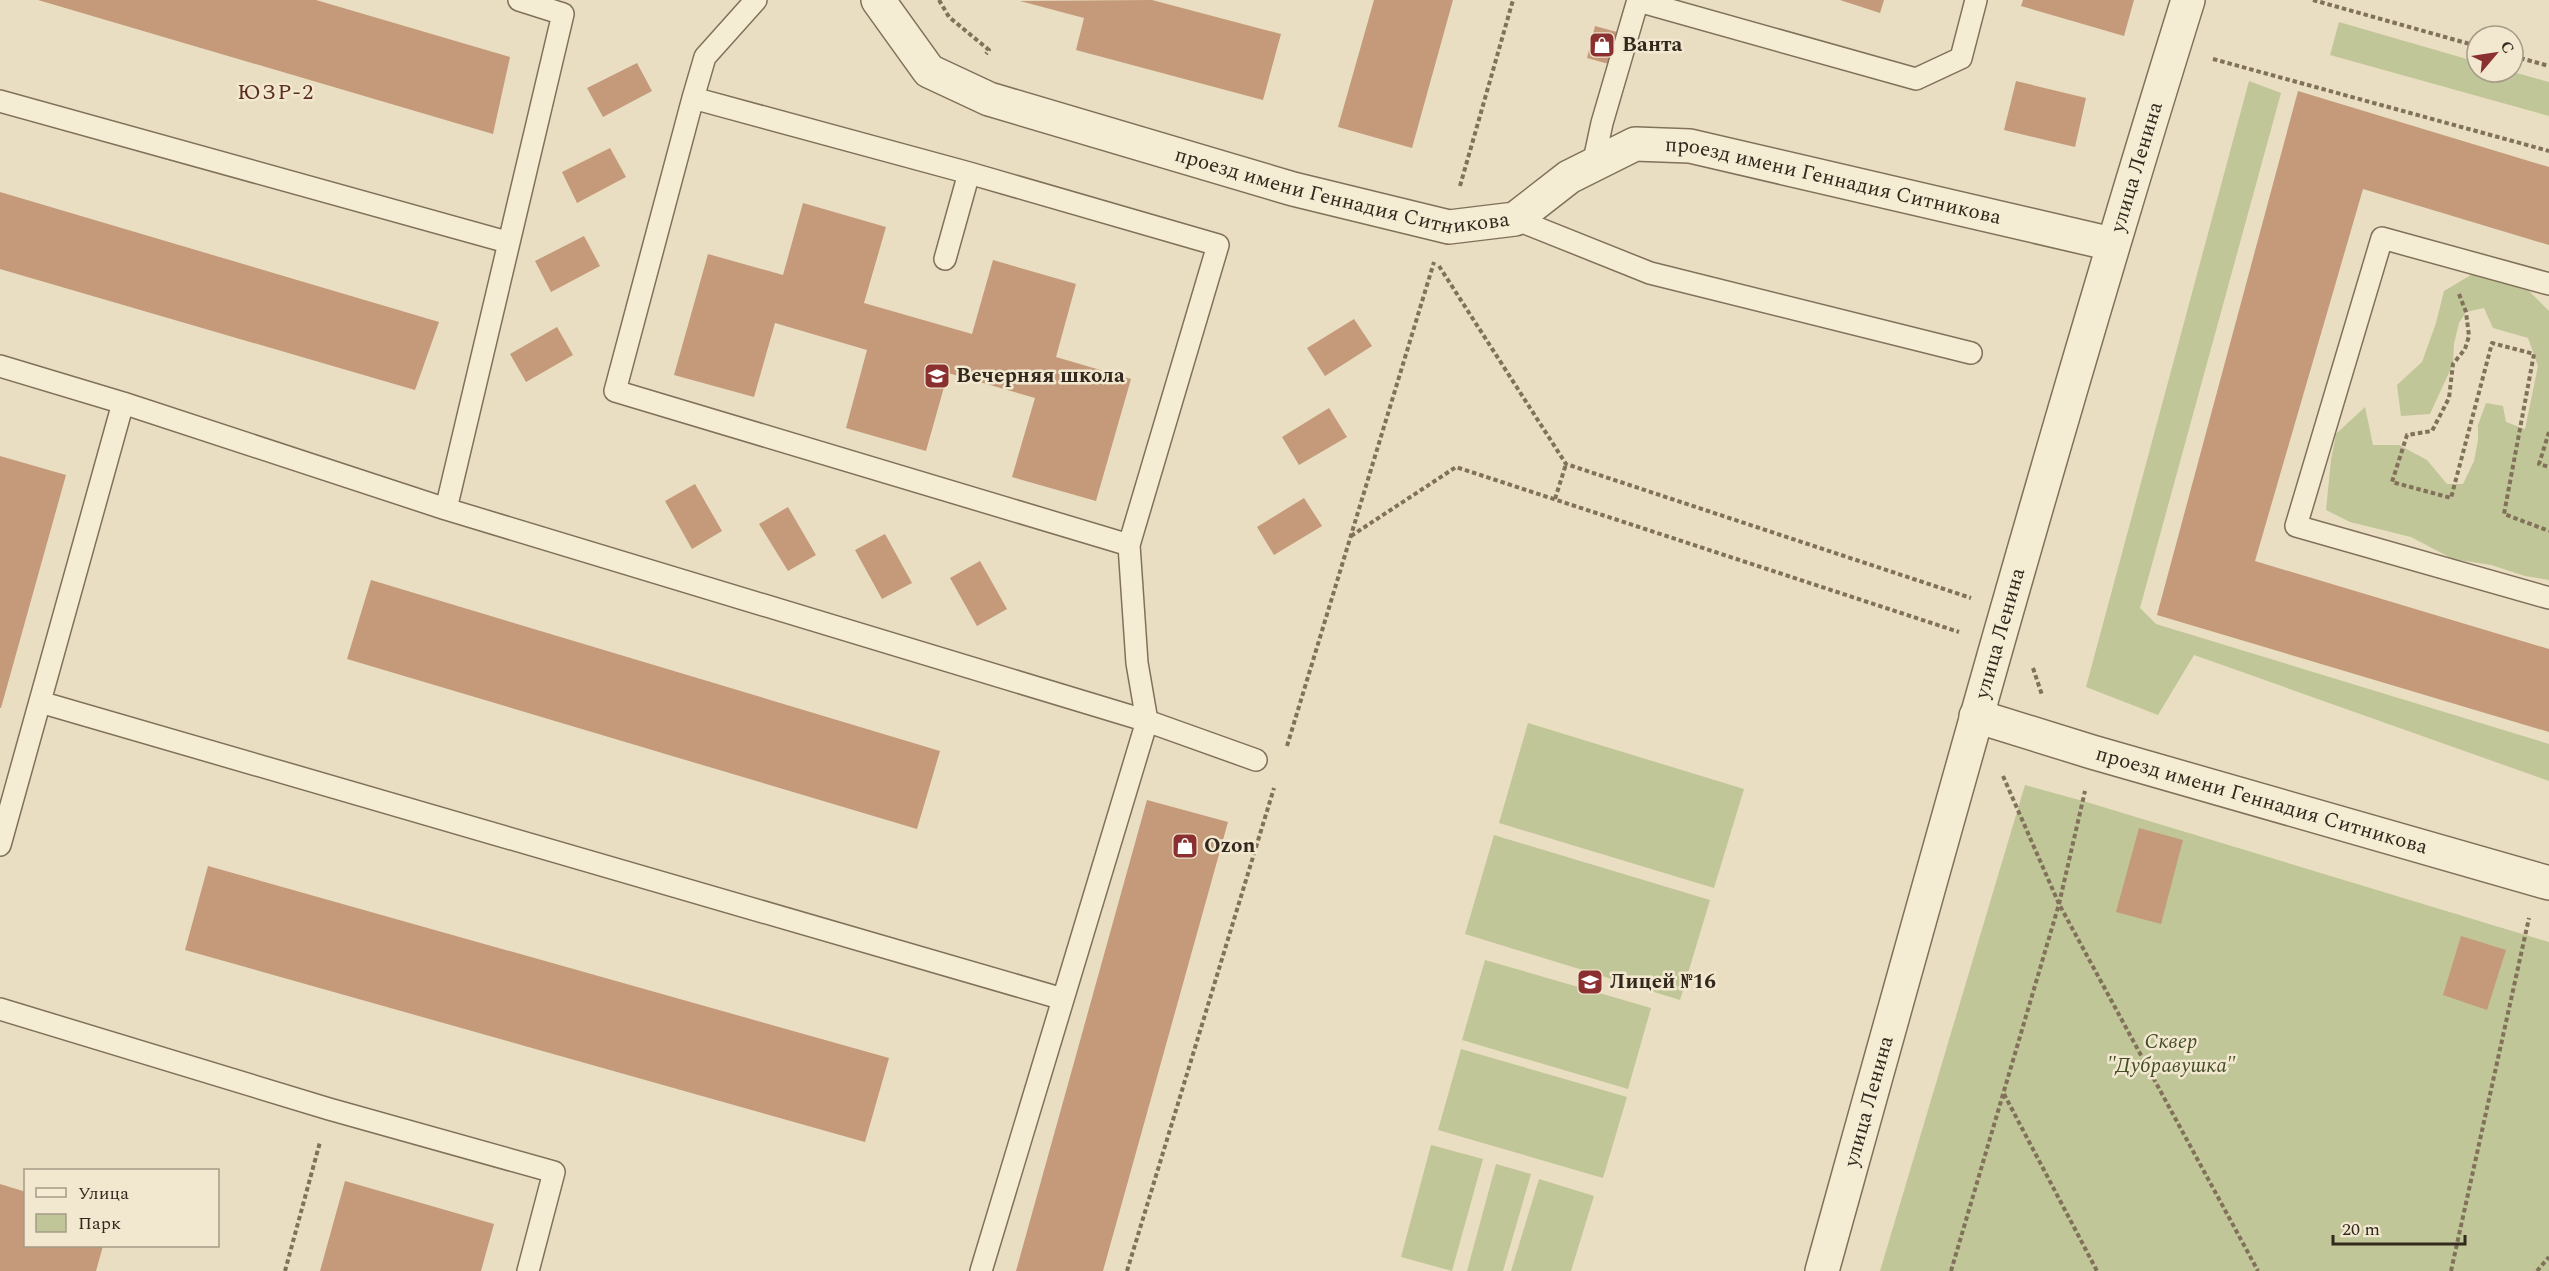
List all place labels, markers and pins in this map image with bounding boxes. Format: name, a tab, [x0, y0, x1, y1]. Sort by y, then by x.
place label: Ванта	[1622, 29, 1683, 61]
shop icon: Ванта	[1587, 30, 1617, 60]
place label: Вечерняя школа	[956, 360, 1125, 392]
school or university icon: Вечерняя школа	[922, 361, 952, 391]
place label: Ozon	[1204, 830, 1256, 862]
shop icon: Ozon	[1170, 831, 1200, 861]
place label: Лицей №16	[1610, 966, 1716, 998]
school or university icon: Лицей №16	[1575, 967, 1605, 997]

